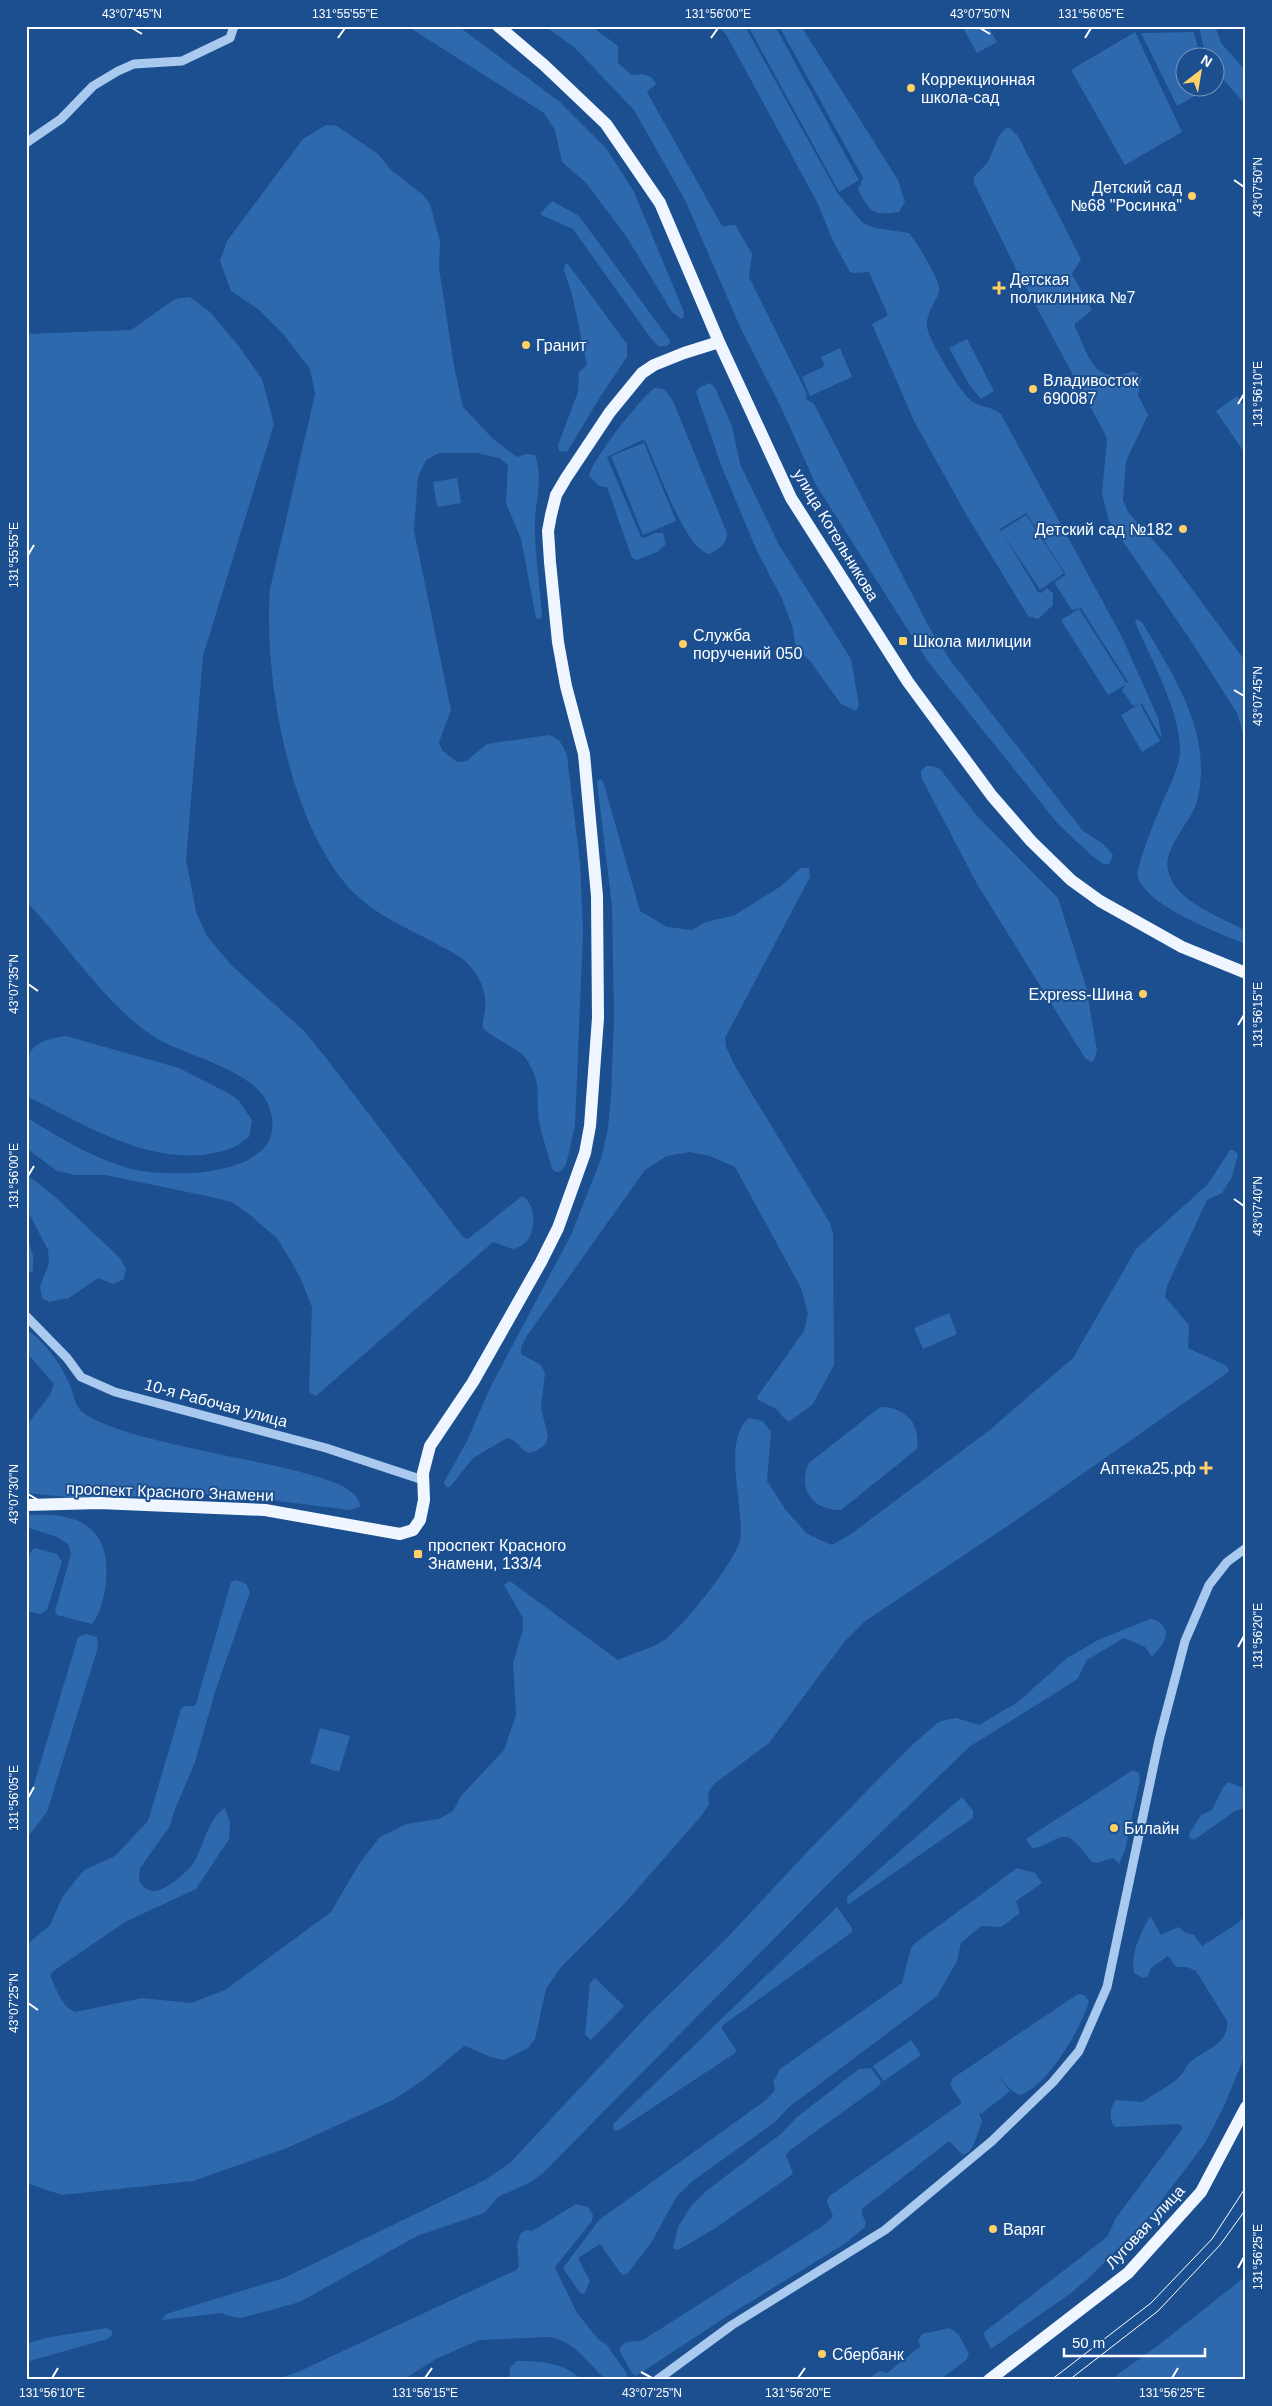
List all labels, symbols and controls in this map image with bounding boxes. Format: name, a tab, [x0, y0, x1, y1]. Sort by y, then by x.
text: 43°07'45"N	[102, 7, 162, 21]
text: 131°55'55"E	[312, 7, 378, 21]
text: 131°56'00"E	[685, 7, 751, 21]
text: 43°07'50"N	[950, 7, 1010, 21]
text: 131°56'05"E	[1058, 7, 1124, 21]
north arrow	[1174, 48, 1224, 98]
text: N	[1198, 51, 1215, 70]
place label: Коррекционная школа-сад	[921, 71, 1035, 106]
marker: Коррекционная школа-сад	[905, 82, 917, 94]
text: 43°07'50"N	[1251, 157, 1265, 217]
place label: Детский сад №68 "Росинка"	[1070, 179, 1183, 214]
marker: Детский сад №68 "Росинка"	[1186, 190, 1198, 202]
place label: Детская поликлиника №7	[1010, 271, 1136, 306]
marker: Детская поликлиника №7	[992, 281, 1006, 295]
place label: Гранит	[536, 337, 587, 354]
marker: Гранит	[520, 339, 532, 351]
text: 131°56'10"E	[1251, 361, 1265, 427]
place label: Владивосток 690087	[1043, 372, 1139, 407]
marker: Владивосток 690087	[1027, 383, 1039, 395]
street label: улица Котельникова	[790, 466, 882, 604]
place label: Детский сад №182	[1035, 521, 1173, 538]
text: 131°55'55"E	[7, 522, 21, 588]
marker: Детский сад №182	[1177, 523, 1189, 535]
place label: Служба поручений 050	[693, 627, 802, 662]
place label: Школа милиции	[913, 633, 1031, 650]
marker: Школа милиции	[897, 635, 909, 647]
marker: Служба поручений 050	[677, 638, 689, 650]
text: 43°07'45"N	[1251, 666, 1265, 726]
text: 43°07'35"N	[7, 954, 21, 1014]
text: 131°56'15"E	[1251, 982, 1265, 1048]
place label: Express-Шина	[1029, 986, 1133, 1003]
marker: Express-Шина	[1137, 988, 1149, 1000]
text: 131°56'00"E	[7, 1143, 21, 1209]
text: 43°07'40"N	[1251, 1176, 1265, 1236]
street label: 10-я Рабочая улица	[143, 1376, 289, 1430]
place label: Аптека25.рф	[1100, 1460, 1196, 1477]
marker: Аптека25.рф	[1200, 1462, 1212, 1474]
text: 43°07'30"N	[7, 1464, 21, 1524]
street label: проспект Красного Знамени	[66, 1480, 274, 1504]
place label: проспект Красного Знамени, 133/4	[428, 1537, 566, 1572]
marker: проспект Красного Знамени, 133/4	[412, 1548, 424, 1560]
text: 131°56'20"E	[1251, 1603, 1265, 1669]
text: 131°56'05"E	[7, 1765, 21, 1831]
place label: Билайн	[1124, 1820, 1179, 1837]
marker: Билайн	[1108, 1822, 1120, 1834]
text: 43°07'25"N	[7, 1973, 21, 2033]
street label: Луговая улица	[1102, 2182, 1188, 2272]
place label: Варяг	[1003, 2221, 1046, 2238]
marker: Варяг	[987, 2223, 999, 2235]
text: 131°56'25"E	[1251, 2224, 1265, 2290]
scale bar	[1064, 2326, 1206, 2358]
text: 50 m	[1072, 2334, 1105, 2351]
place label: Сбербанк	[832, 2346, 905, 2363]
marker: Сбербанк	[816, 2348, 828, 2360]
text: 131°56'10"E	[19, 2386, 85, 2400]
text: 131°56'15"E	[392, 2386, 458, 2400]
text: 43°07'25"N	[622, 2386, 682, 2400]
text: 131°56'20"E	[765, 2386, 831, 2400]
text: 131°56'25"E	[1139, 2386, 1205, 2400]

